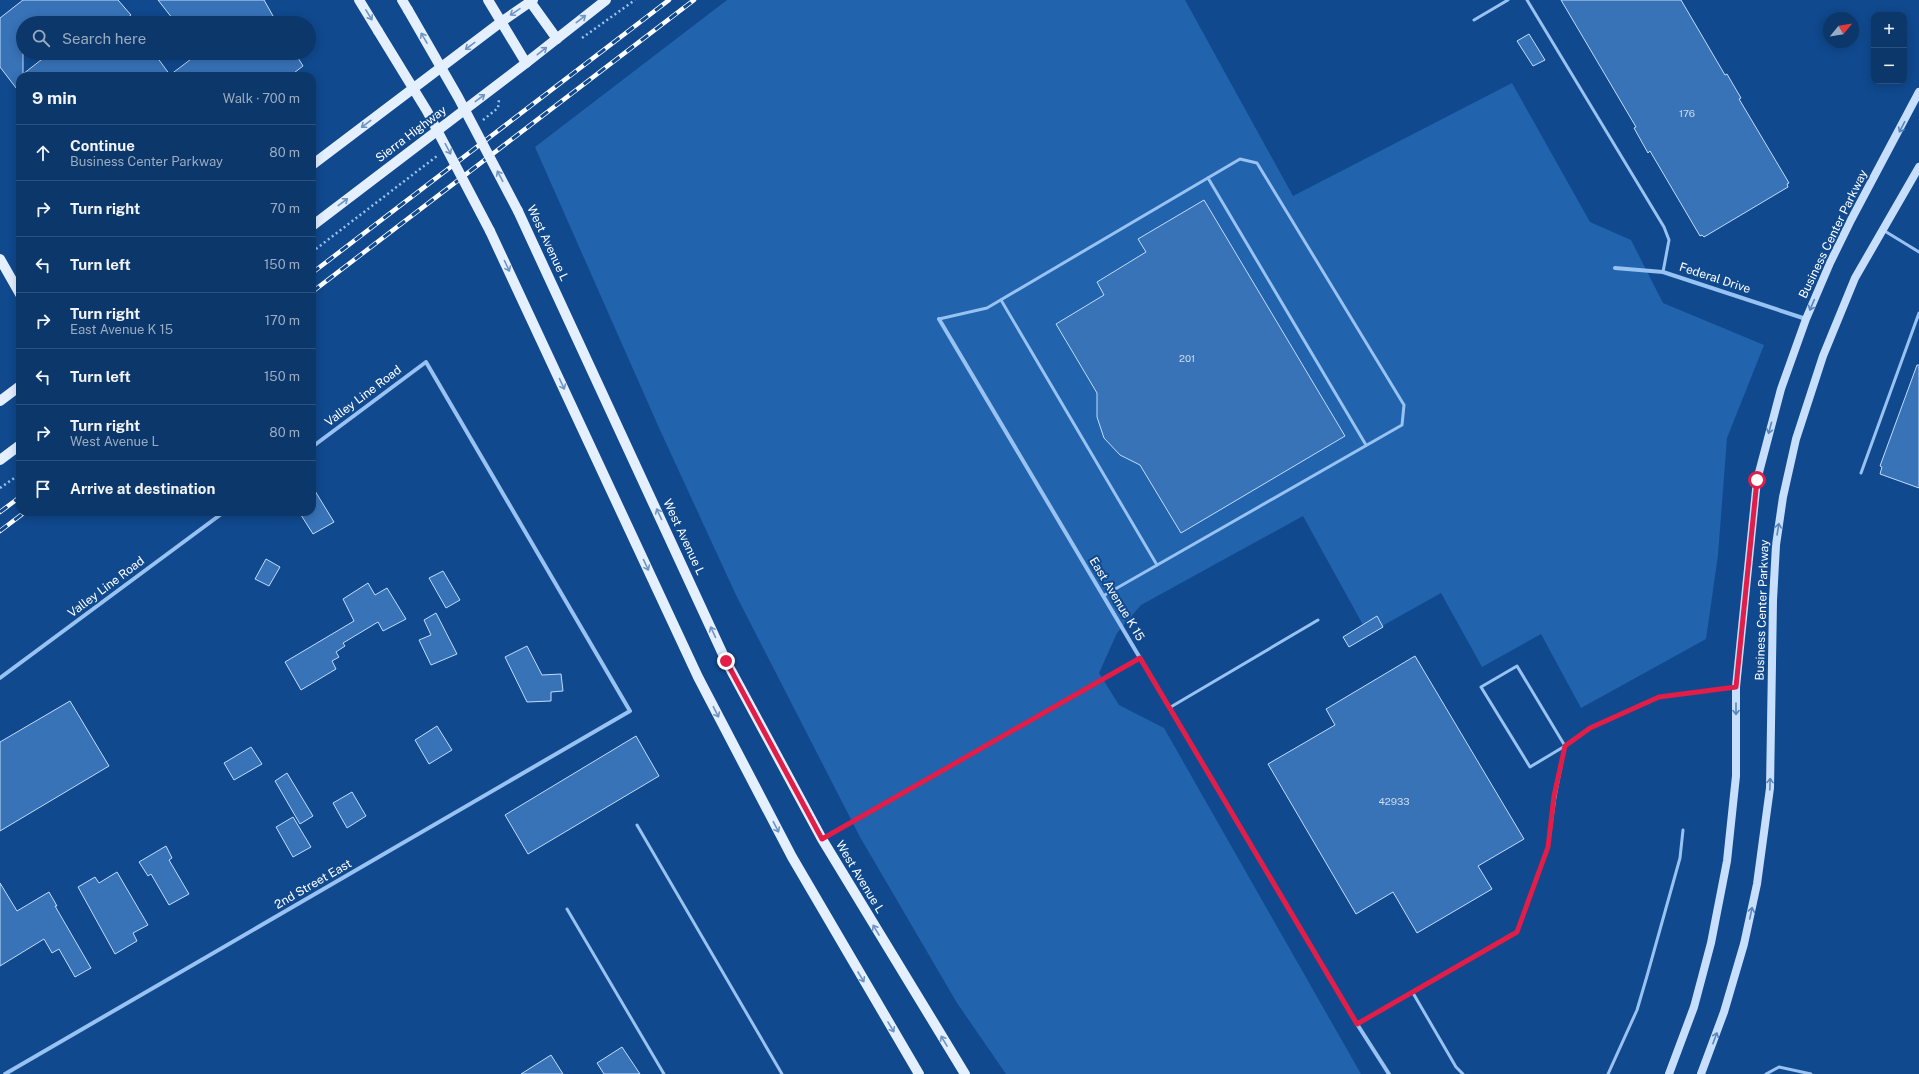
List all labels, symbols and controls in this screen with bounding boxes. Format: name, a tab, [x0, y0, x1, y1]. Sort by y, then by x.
one-way arrow	[510, 8, 521, 16]
one-way arrow	[365, 9, 373, 21]
north arrow	[1823, 12, 1859, 48]
map controls	[1871, 12, 1907, 84]
button: +	[1871, 12, 1907, 48]
one-way arrow	[576, 15, 587, 24]
search box	[16, 16, 316, 60]
icon: search	[30, 27, 52, 49]
text: Search here	[62, 30, 146, 47]
one-way arrow	[419, 32, 427, 44]
one-way arrow	[464, 41, 475, 50]
one-way arrow	[536, 46, 547, 55]
button: −	[1871, 48, 1907, 84]
text: 9 min	[32, 88, 77, 108]
text: Walk · 700 m	[223, 91, 300, 106]
one-way arrow	[474, 94, 485, 102]
street label: Sierra Highway	[373, 103, 450, 165]
house number: 176	[1679, 107, 1695, 119]
one-way arrow	[361, 120, 372, 128]
one-way arrow	[1897, 120, 1905, 132]
text: Continue	[70, 137, 135, 154]
icon: ahead	[32, 142, 54, 164]
one-way arrow	[444, 142, 452, 154]
text: 80 m	[269, 145, 300, 160]
text: Business Center Parkway	[70, 154, 223, 169]
street label: Business Center Parkway	[1796, 167, 1871, 301]
one-way arrow	[496, 170, 503, 182]
icon: right	[32, 198, 54, 220]
one-way arrow	[337, 198, 348, 206]
text: Turn right	[70, 200, 140, 217]
text: 70 m	[270, 201, 300, 216]
street label: West Avenue L	[524, 203, 572, 283]
icon: left	[32, 254, 54, 276]
text: Turn left	[70, 256, 131, 273]
text: 150 m	[264, 257, 300, 272]
one-way arrow	[504, 260, 511, 272]
street label: Federal Drive	[1678, 260, 1753, 296]
one-way arrow	[1807, 299, 1815, 311]
text: Turn right	[70, 305, 140, 322]
icon: right	[32, 310, 54, 332]
text: 170 m	[265, 313, 300, 328]
text: East Avenue K 15	[70, 322, 173, 337]
house number: 201	[1179, 352, 1195, 364]
street label: Valley Line Road	[322, 363, 404, 429]
icon: left	[32, 366, 54, 388]
text: Turn left	[70, 368, 131, 385]
text: 150 m	[264, 369, 300, 384]
one-way arrow	[559, 377, 566, 389]
text: Turn right	[70, 417, 140, 434]
one-way arrow	[1766, 421, 1774, 434]
icon: right	[32, 422, 54, 444]
text: 80 m	[269, 425, 300, 440]
text: West Avenue L	[70, 434, 159, 449]
route start	[1748, 471, 1766, 489]
icon: arrive	[32, 478, 54, 500]
text: Arrive at destination	[70, 480, 215, 497]
street label: West Avenue L	[660, 497, 708, 577]
one-way arrow	[655, 508, 662, 520]
one-way arrow	[1774, 523, 1782, 536]
street label: Business Center Parkway	[1753, 539, 1771, 681]
street label: Valley Line Road	[65, 554, 147, 620]
street label: East Avenue K 15	[1086, 555, 1148, 644]
one-way arrow	[643, 559, 650, 571]
one-way arrow	[709, 626, 716, 638]
route end	[717, 652, 735, 670]
one-way arrow	[1732, 702, 1740, 715]
one-way arrow	[713, 706, 720, 718]
one-way arrow	[1766, 778, 1774, 791]
house number: 42933	[1379, 795, 1409, 807]
one-way arrow	[773, 821, 780, 833]
street label: West Avenue L	[833, 838, 887, 916]
street label: 2nd Street East	[272, 856, 354, 912]
one-way arrow	[1747, 907, 1755, 920]
one-way arrow	[872, 924, 880, 936]
one-way arrow	[857, 971, 865, 982]
one-way arrow	[887, 1021, 895, 1032]
one-way arrow	[1711, 1032, 1719, 1044]
one-way arrow	[940, 1035, 948, 1047]

